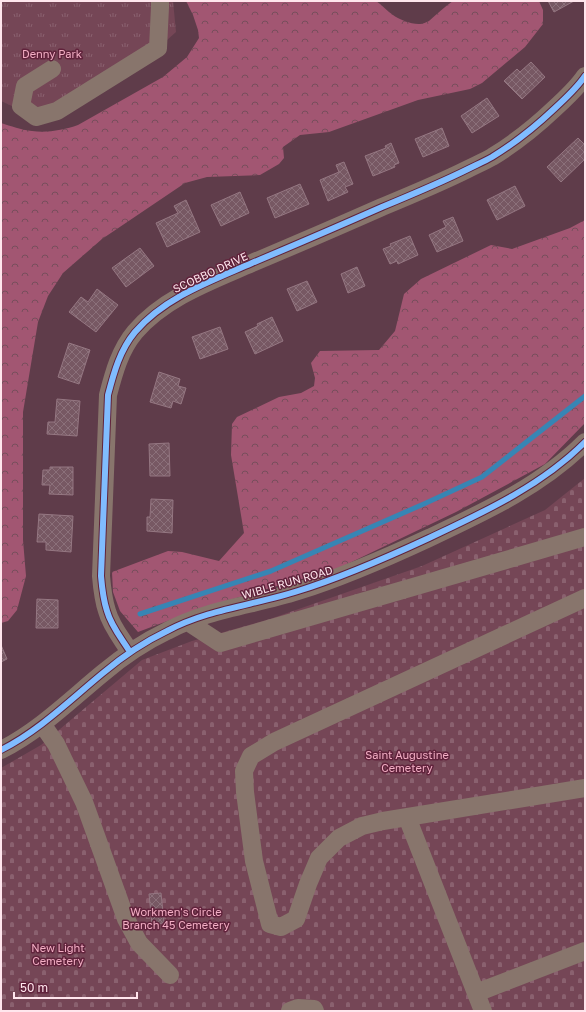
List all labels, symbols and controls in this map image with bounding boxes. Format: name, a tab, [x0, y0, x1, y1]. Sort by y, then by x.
park label: Denny Park	[22, 47, 82, 60]
street label: SCOBBO DRIVE	[171, 249, 250, 295]
street label: WIBLE RUN ROAD	[240, 563, 334, 601]
park label: Saint Augustine Cemetery	[365, 748, 449, 774]
park label: Workmen's Circle Branch 45 Cemetery	[122, 905, 230, 931]
park label: New Light Cemetery	[31, 941, 85, 967]
scale bar	[14, 974, 137, 1000]
text: 50 m	[20, 980, 48, 995]

